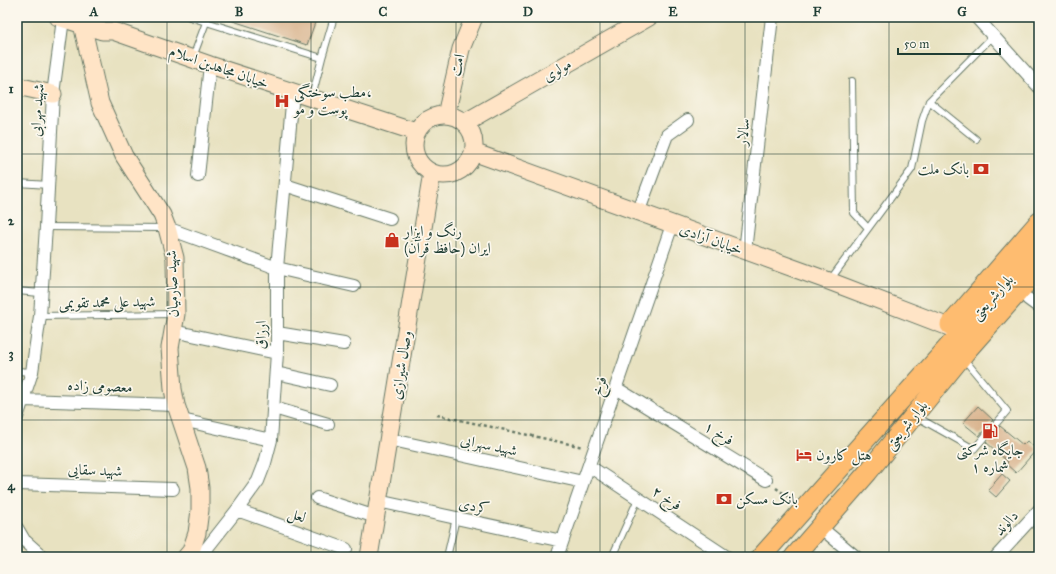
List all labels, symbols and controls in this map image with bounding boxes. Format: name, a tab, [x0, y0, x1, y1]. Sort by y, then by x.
text: A	[89, 4, 99, 20]
text: B	[235, 4, 244, 20]
text: C	[379, 4, 388, 20]
text: D	[523, 4, 533, 20]
text: E	[668, 4, 678, 20]
text: F	[813, 4, 822, 20]
text: G	[957, 4, 967, 20]
scale bar	[898, 30, 1000, 56]
text: 50 m	[904, 37, 929, 51]
street label: خیابان مجاهدین اسلام	[166, 42, 271, 96]
street label: امت	[446, 52, 468, 78]
street label: مولوی	[539, 55, 575, 85]
text: 1	[8, 81, 14, 97]
street label: شهید مهرابی	[26, 83, 50, 137]
place label: مطب سوختگی، پوست و مو	[292, 83, 372, 120]
hospital icon: مطب سوختگی، پوست و مو	[273, 92, 291, 110]
street label: سالار	[732, 117, 754, 149]
place label: بانک ملت	[918, 160, 969, 178]
bank icon: بانک ملت	[972, 160, 990, 178]
text: 2	[8, 213, 15, 229]
street label: خیابان آزادی	[677, 219, 745, 259]
place label: رنگ و ابزار ایران (حافظ قرآن)	[402, 221, 491, 258]
shop icon: رنگ و ابزار ایران (حافظ قرآن)	[383, 231, 401, 249]
street label: شهید صارمیان	[162, 250, 183, 318]
street label: بلوارشریعتی	[967, 270, 1019, 325]
street label: شهید علی محمد تقویمی	[59, 292, 155, 314]
street label: ارزاق	[252, 321, 270, 349]
street label: وصال شیرازی	[387, 329, 415, 401]
text: 3	[8, 346, 14, 362]
street label: فرخ	[587, 374, 614, 399]
street label: معصومی زاده	[67, 376, 133, 396]
street label: بلوار شریعتی	[881, 397, 933, 455]
street label: فرخ ۱	[699, 417, 737, 452]
fuel station icon: جایگاه شرکتی شماره ۱	[981, 422, 999, 440]
street label: شهید سهرابی	[459, 430, 519, 462]
place label: جایگاه شرکتی شماره ۱	[957, 440, 1023, 476]
hotel icon: هتل کارون	[795, 446, 813, 464]
place label: هتل کارون	[816, 446, 872, 466]
street label: شهید سقایی	[67, 460, 123, 481]
text: 4	[7, 478, 15, 494]
street label: فرخ ۲	[647, 482, 685, 517]
bank icon: بانک مسکن	[715, 490, 733, 508]
place label: بانک مسکن	[736, 490, 798, 509]
street label: کردی	[457, 494, 491, 518]
street label: لعل	[285, 504, 308, 528]
street label: دالوند	[990, 507, 1022, 539]

